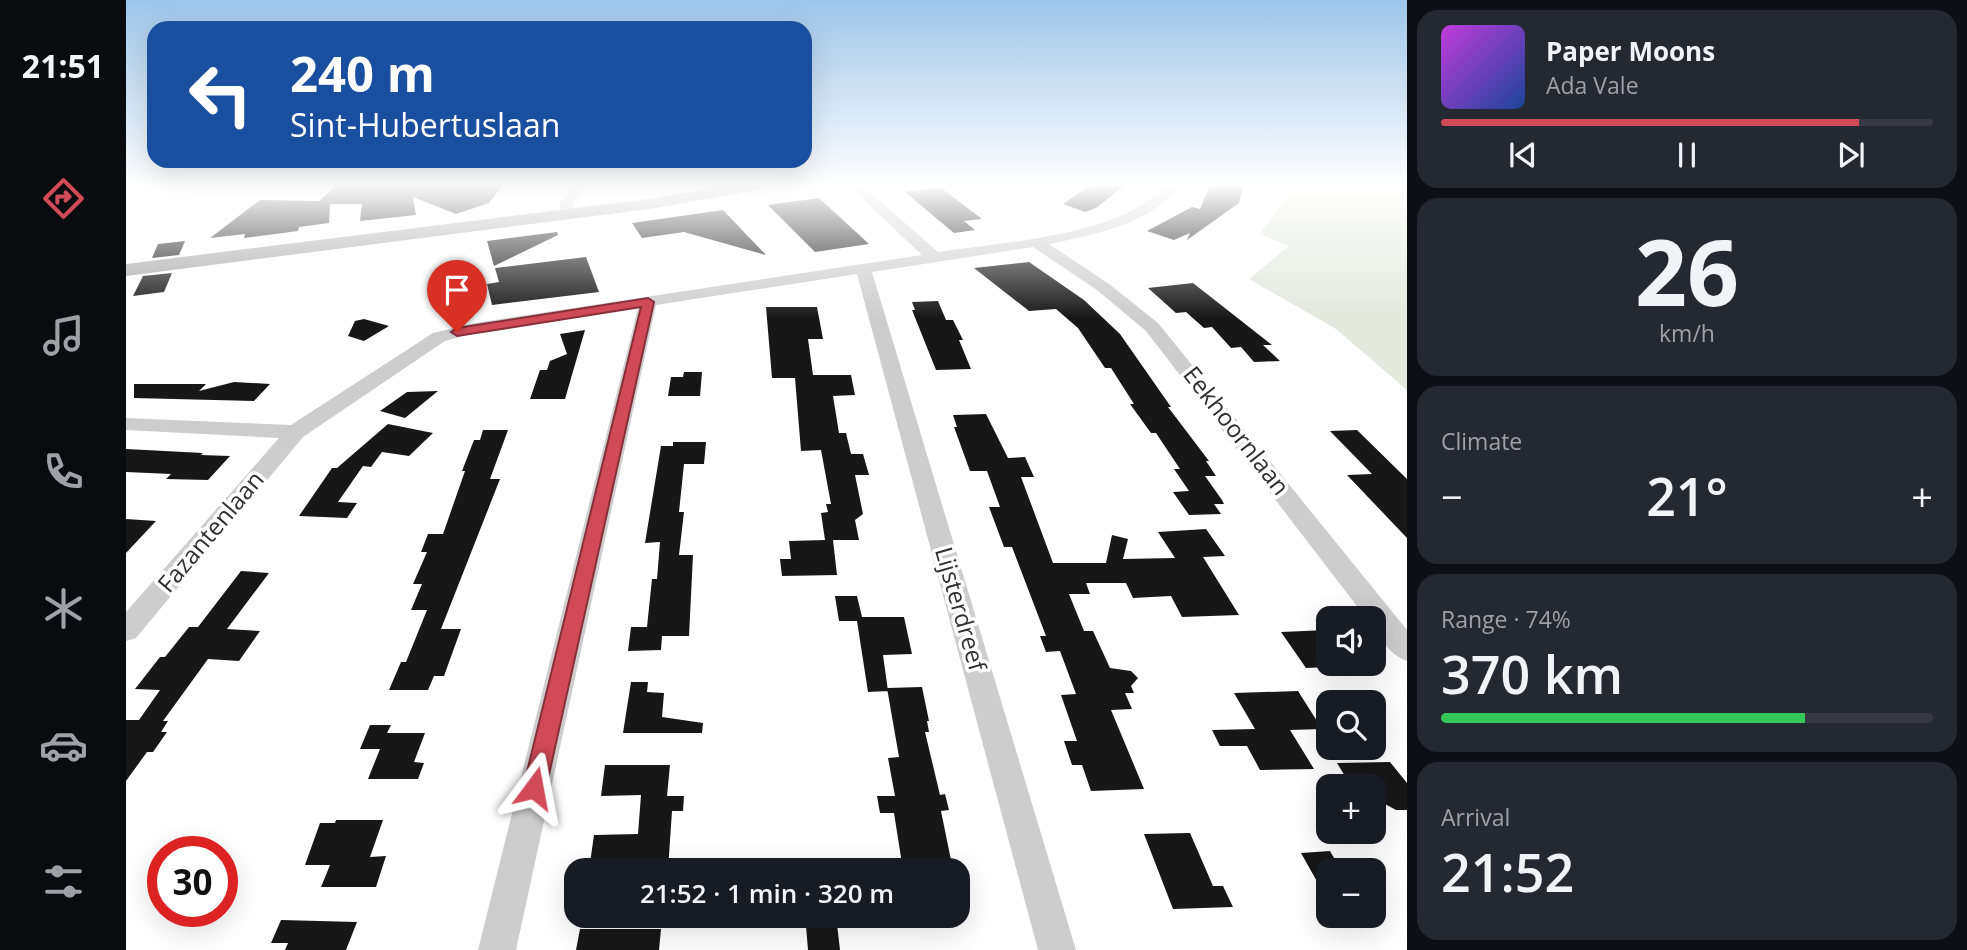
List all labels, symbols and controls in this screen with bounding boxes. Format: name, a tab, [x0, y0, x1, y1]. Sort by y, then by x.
text: Paper Moons	[1546, 33, 1715, 69]
text: 240 m	[290, 40, 435, 106]
text: 21:51	[22, 44, 104, 87]
icon: left	[175, 49, 266, 140]
text: Ada Vale	[1546, 69, 1639, 101]
text: Sint-Hubertuslaan	[290, 103, 560, 146]
icon: previous	[1504, 136, 1542, 174]
icon: pause	[1668, 136, 1706, 174]
icon: next	[1832, 136, 1870, 174]
icon: directions	[39, 174, 88, 223]
text: 26	[1635, 209, 1739, 333]
pin	[427, 260, 487, 332]
icon: arrive	[438, 271, 476, 309]
icon: music	[39, 311, 88, 360]
text: km/h	[1659, 317, 1715, 349]
street label: Eekhoornlaan	[1176, 359, 1298, 501]
text: Climate	[1441, 425, 1522, 457]
icon: phone	[39, 447, 88, 496]
text: 21°	[1646, 460, 1728, 531]
street label: Fazantenlaan	[149, 463, 270, 599]
text: −	[1441, 470, 1463, 522]
text: +	[1911, 470, 1933, 522]
street label: Lijsterdreef	[928, 543, 995, 676]
icon: climate	[39, 584, 88, 633]
text: Range · 74%	[1441, 603, 1571, 635]
map controls	[1316, 606, 1386, 928]
button: sound	[1316, 606, 1386, 676]
text: 370 km	[1441, 638, 1623, 709]
button: search	[1316, 690, 1386, 760]
icon: car	[39, 721, 88, 770]
position arrow	[497, 751, 571, 825]
button: +	[1316, 774, 1386, 844]
text: Arrival	[1441, 801, 1510, 833]
speed limit sign: 30	[147, 836, 238, 927]
text: 21:52	[1441, 836, 1574, 907]
icon: filters	[39, 857, 88, 906]
button: −	[1316, 858, 1386, 928]
text: 21:52 · 1 min · 320 m	[640, 875, 894, 911]

